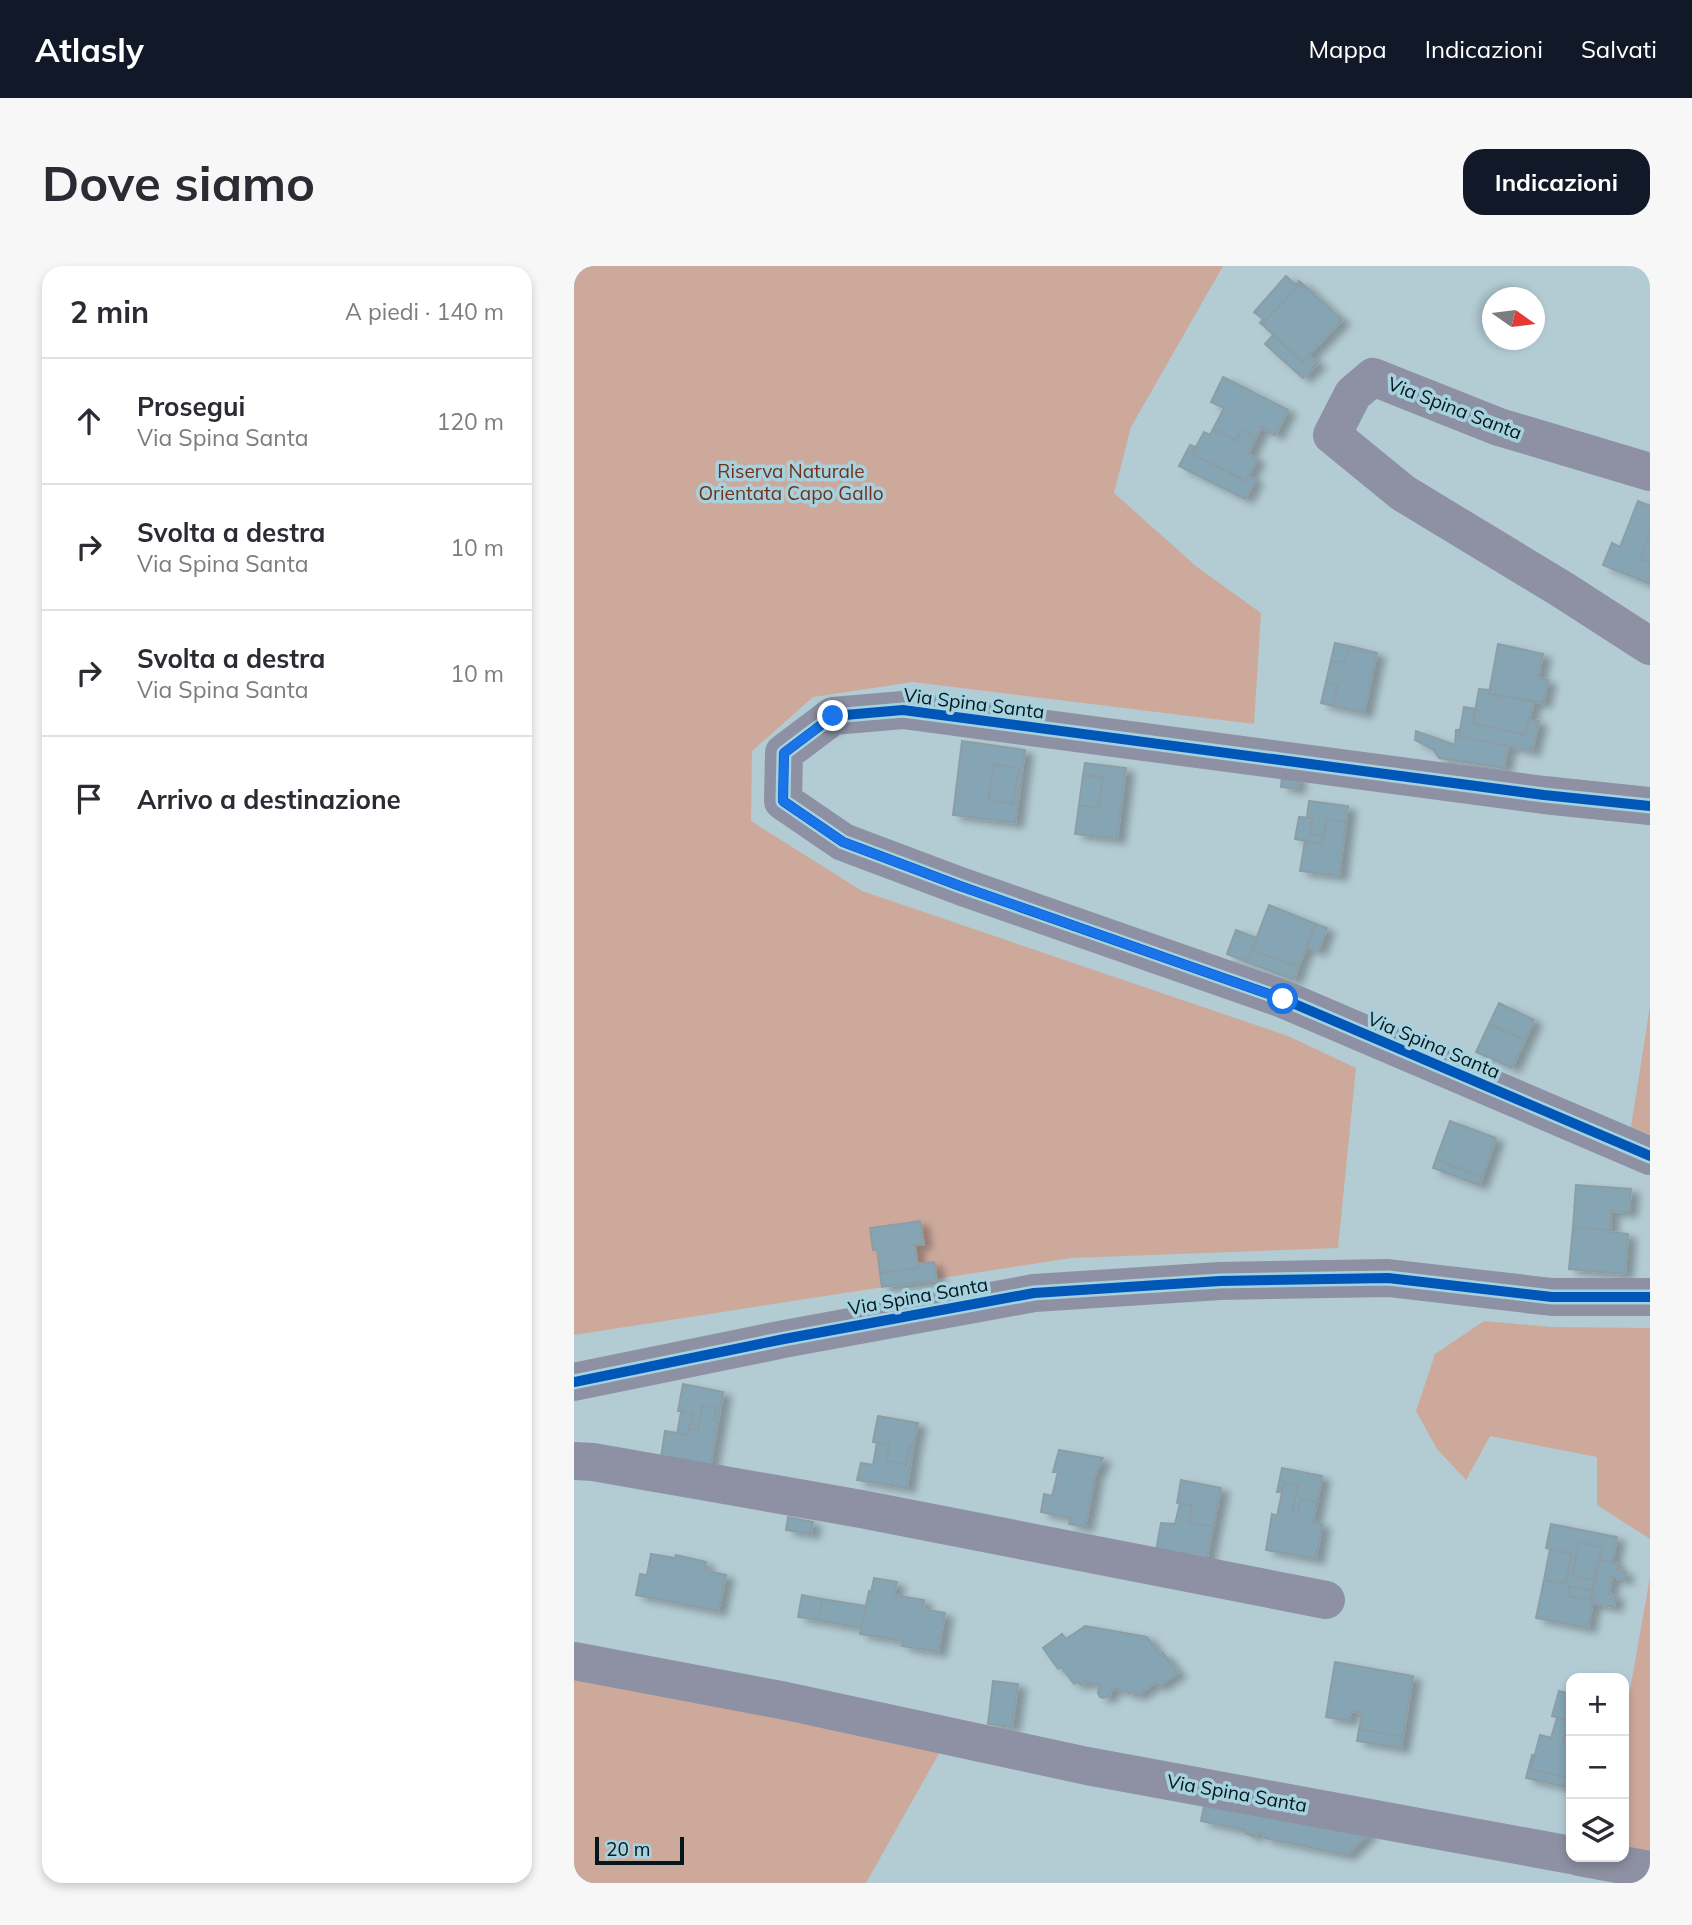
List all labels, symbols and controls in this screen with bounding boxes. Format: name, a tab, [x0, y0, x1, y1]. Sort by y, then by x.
text: Atlasly	[35, 29, 144, 70]
text: Mappa	[1308, 34, 1387, 64]
text: Indicazioni	[1425, 34, 1543, 64]
text: Salvati	[1581, 34, 1657, 64]
button: Indicazioni	[1463, 149, 1650, 215]
text: Dove siamo	[42, 152, 315, 213]
north arrow	[1482, 287, 1545, 350]
text: 2 min	[70, 293, 149, 331]
text: A piedi · 140 m	[345, 297, 504, 326]
street label: Via Spina Santa	[1384, 371, 1526, 445]
text: Prosegui	[137, 390, 245, 423]
icon: ahead	[70, 402, 108, 440]
text: 120 m	[436, 407, 504, 436]
text: Via Spina Santa	[137, 423, 309, 452]
park label: Riserva Naturale Orientata Capo Gallo	[698, 459, 884, 505]
text: Svolta a destra	[137, 516, 325, 549]
icon: right	[70, 528, 108, 566]
text: 10 m	[450, 533, 504, 562]
text: Via Spina Santa	[137, 549, 309, 578]
text: Svolta a destra	[137, 642, 325, 675]
icon: right	[70, 654, 108, 692]
text: 10 m	[450, 659, 504, 688]
text: Via Spina Santa	[137, 675, 309, 704]
street label: Via Spina Santa	[902, 682, 1046, 724]
route end	[817, 700, 848, 731]
icon: arrive	[70, 780, 108, 818]
text: Arrivo a destinazione	[137, 783, 401, 816]
route start	[1267, 983, 1298, 1014]
street label: Via Spina Santa	[1364, 1006, 1504, 1084]
street label: Via Spina Santa	[846, 1272, 990, 1320]
map controls	[1566, 1673, 1629, 1862]
button: +	[1566, 1673, 1629, 1736]
button: −	[1566, 1736, 1629, 1799]
street label: Via Spina Santa	[1165, 1769, 1309, 1817]
button: layers	[1566, 1799, 1629, 1862]
scale bar	[595, 1834, 684, 1866]
text: 20 m	[606, 1837, 650, 1861]

